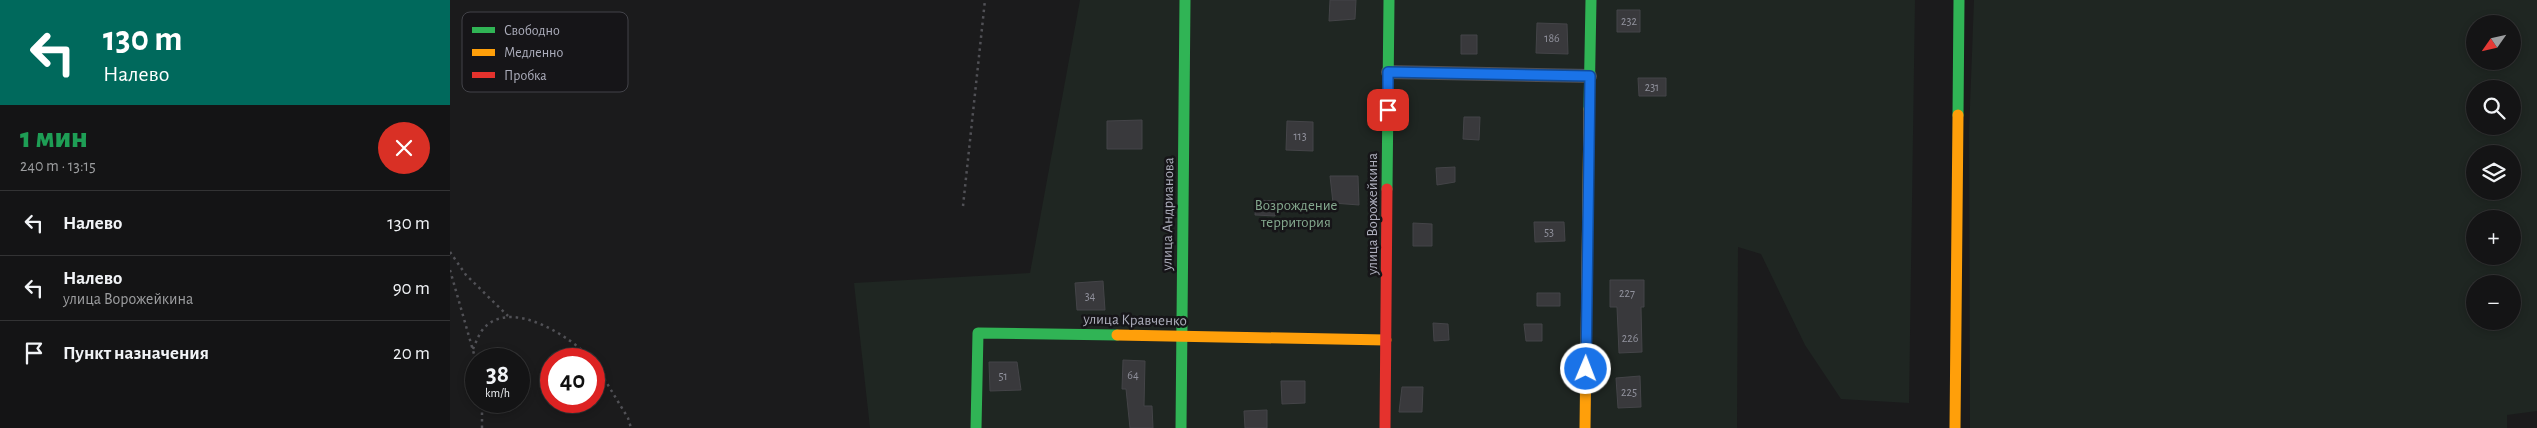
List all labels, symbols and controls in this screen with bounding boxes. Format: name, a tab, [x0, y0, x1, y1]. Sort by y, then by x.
legend	[462, 12, 628, 92]
house number: 232	[1621, 15, 1637, 27]
north arrow	[2466, 15, 2521, 70]
map controls	[2466, 15, 2521, 330]
icon: left	[20, 20, 85, 85]
text: 130 m	[103, 22, 182, 57]
text: Свободно	[504, 24, 560, 38]
house number: 186	[1544, 32, 1560, 44]
text: Медленно	[504, 46, 563, 60]
text: Налево	[103, 63, 169, 85]
text: Пробка	[504, 69, 547, 83]
button: search	[2466, 80, 2521, 135]
house number: 231	[1645, 81, 1659, 93]
pin	[1367, 89, 1409, 131]
icon: arrive	[1374, 96, 1402, 124]
button: close	[378, 122, 430, 174]
text: 1 мин	[20, 123, 88, 153]
house number: 113	[1293, 130, 1307, 142]
button: layers	[2466, 145, 2521, 200]
street label: улица Ворожейкина	[1365, 153, 1380, 276]
street label: улица Андрианова	[1159, 157, 1176, 272]
text: 240 m · 13:15	[20, 158, 96, 174]
park label: Возрождение территория	[1254, 198, 1338, 230]
icon: left	[20, 209, 48, 237]
button: +	[2466, 210, 2521, 265]
text: Налево	[63, 214, 122, 233]
text: 130 m	[387, 214, 430, 233]
house number: 53	[1544, 226, 1554, 238]
text: Налево	[63, 269, 122, 288]
icon: left	[20, 274, 48, 302]
button: −	[2466, 275, 2521, 330]
text: 90 m	[393, 279, 430, 298]
house number: 227	[1619, 287, 1635, 299]
house number: 34	[1085, 290, 1096, 302]
text: улица Ворожейкина	[63, 291, 193, 307]
street label: улица Кравченко	[1082, 312, 1187, 328]
house number: 226	[1622, 332, 1639, 344]
icon: arrive	[20, 339, 48, 367]
position arrow	[1559, 342, 1611, 394]
text: Пункт назначения	[63, 344, 209, 363]
text: 20 m	[393, 344, 430, 363]
speed limit sign: 40	[540, 348, 605, 413]
text: 38	[486, 362, 509, 387]
house number: 64	[1127, 369, 1139, 381]
house number: 51	[998, 370, 1008, 382]
house number: 225	[1621, 386, 1637, 398]
text: km/h	[485, 387, 510, 399]

